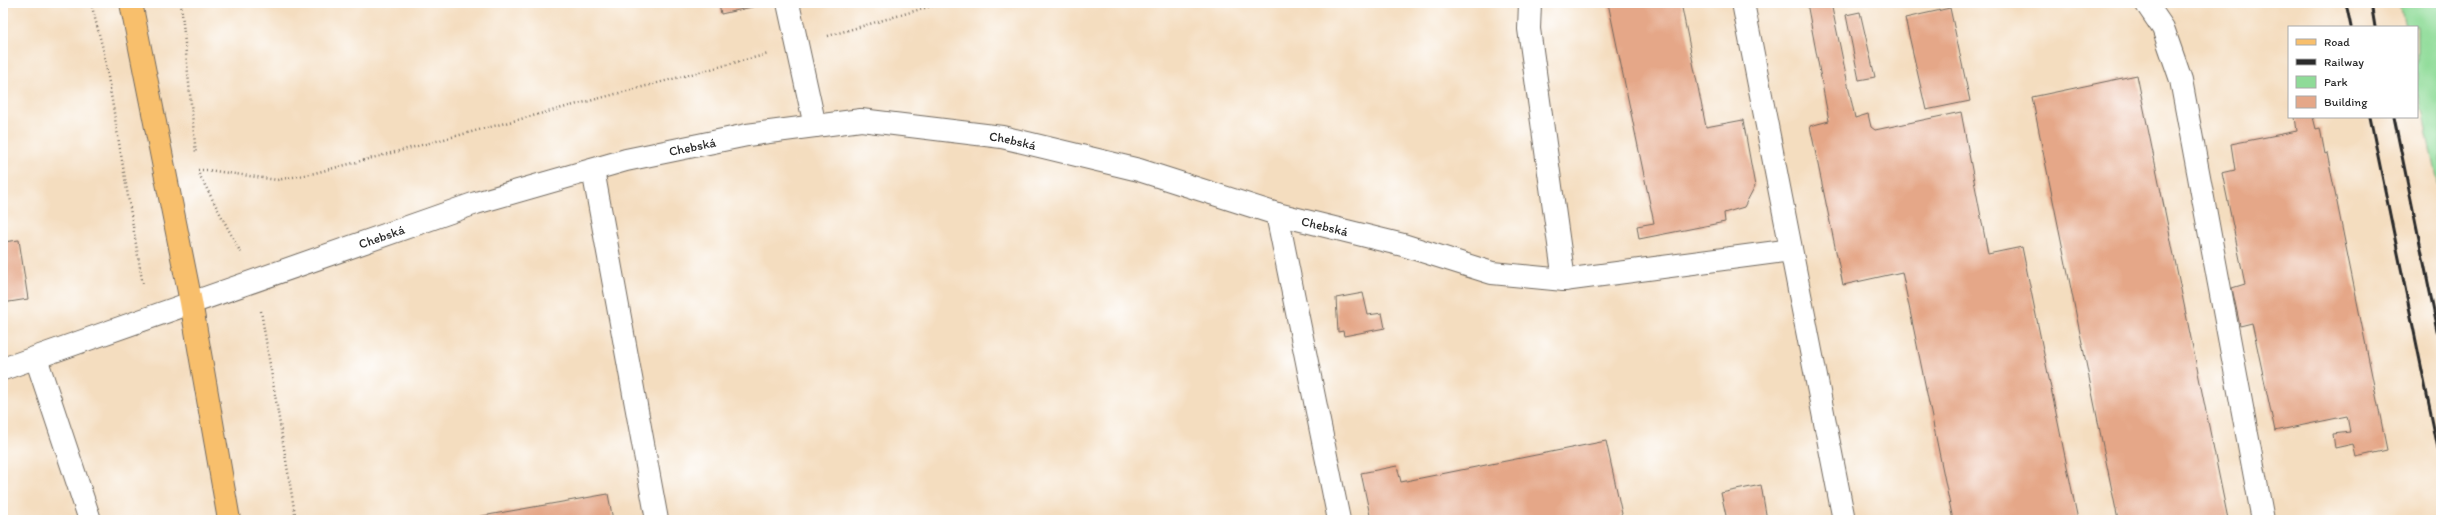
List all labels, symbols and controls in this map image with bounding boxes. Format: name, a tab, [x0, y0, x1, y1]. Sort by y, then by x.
legend	[2288, 26, 2418, 118]
text: Road	[2324, 35, 2350, 49]
text: Railway	[2324, 55, 2364, 69]
text: Park	[2324, 75, 2348, 89]
text: Building	[2324, 95, 2368, 109]
street label: Chebská	[988, 129, 1038, 153]
street label: Chebská	[668, 135, 717, 159]
street label: Chebská	[1300, 213, 1350, 239]
street label: Chebská	[357, 222, 407, 252]

